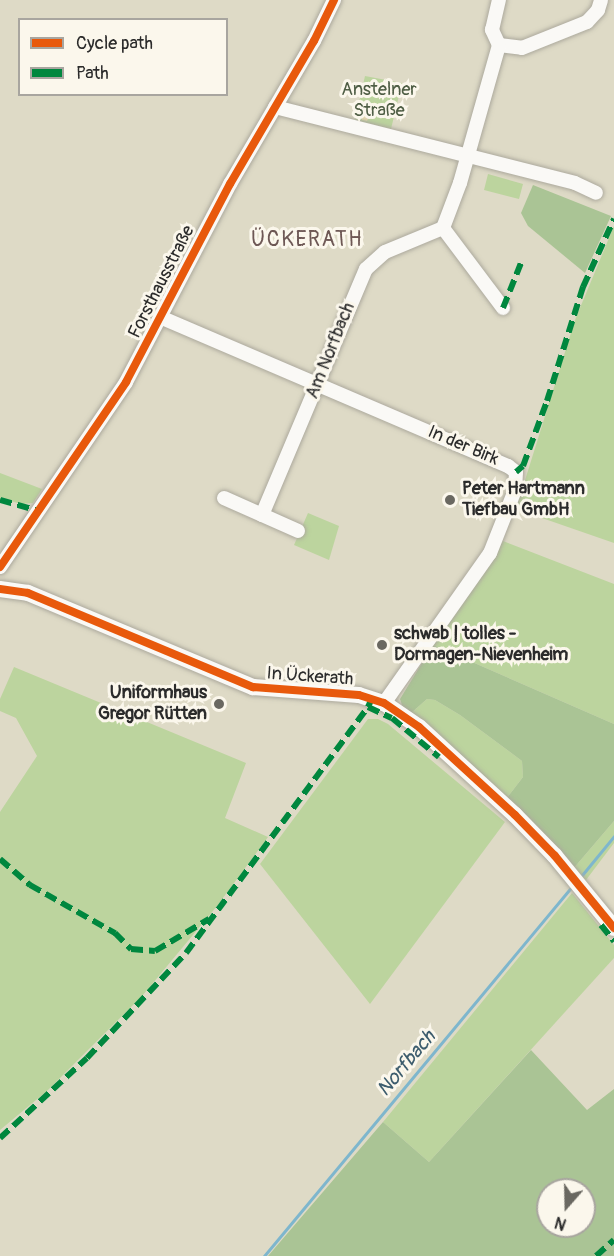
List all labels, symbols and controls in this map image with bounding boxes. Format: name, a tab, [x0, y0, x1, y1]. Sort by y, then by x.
legend	[18, 18, 228, 96]
text: Cycle path	[76, 32, 153, 55]
text: Path	[76, 62, 109, 85]
park label: Anstelner Straße	[341, 80, 417, 122]
street label: Forsthausstraße	[124, 222, 200, 342]
district label: ÜCKERATH	[251, 227, 363, 253]
street label: Am Norfbach	[302, 300, 360, 402]
street label: In der Birk	[424, 421, 502, 471]
place label: Peter Hartmann Tiefbau GmbH	[462, 479, 585, 522]
marker: Peter Hartmann Tiefbau GmbH	[443, 493, 457, 507]
place label: schwab | tolles - Dormagen-Nievenheim	[394, 624, 568, 666]
marker: schwab | tolles - Dormagen-Nievenheim	[375, 638, 389, 652]
street label: In Ückerath	[266, 663, 354, 691]
place label: Uniformhaus Gregor Rütten	[98, 683, 207, 726]
marker: Uniformhaus Gregor Rütten	[212, 697, 226, 711]
water label: Norfbach	[372, 1025, 440, 1101]
north arrow	[536, 1178, 596, 1238]
text: N	[552, 1212, 569, 1234]

